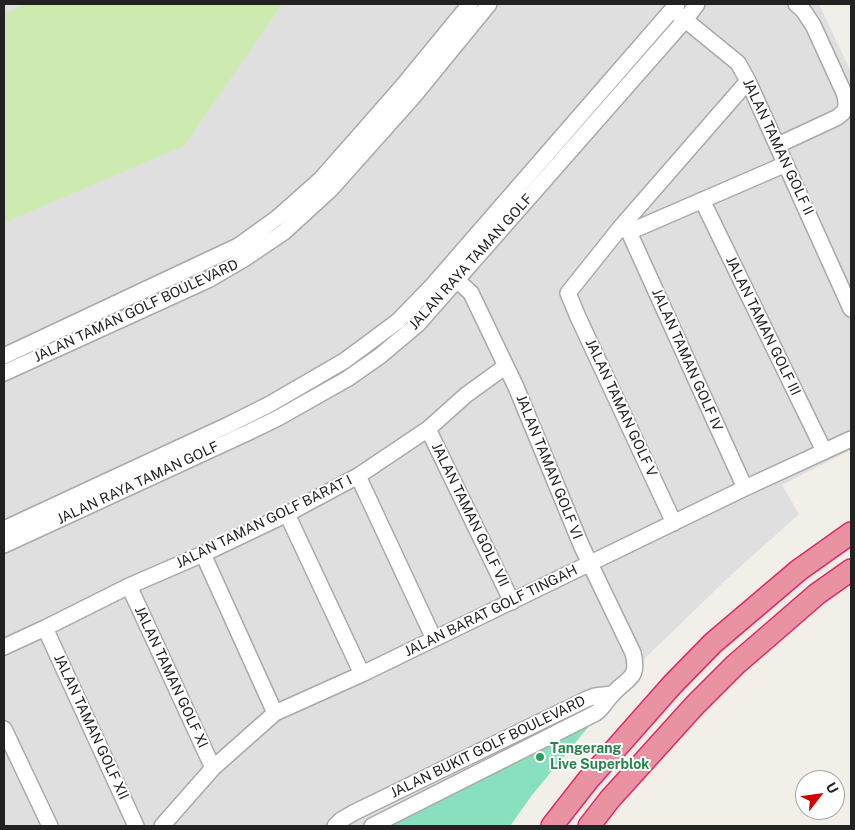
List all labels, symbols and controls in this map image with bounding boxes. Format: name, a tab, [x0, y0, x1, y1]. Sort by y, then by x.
street label: JALAN TAMAN GOLF II	[739, 76, 817, 218]
street label: JALAN RAYA TAMAN GOLF	[406, 191, 536, 333]
street label: JALAN TAMAN GOLF III	[722, 254, 804, 398]
street label: JALAN TAMAN GOLF BOULEVARD	[31, 256, 241, 366]
street label: JALAN TAMAN GOLF IV	[648, 286, 726, 434]
street label: JALAN TAMAN GOLF V	[582, 336, 660, 480]
street label: JALAN TAMAN GOLF VI	[512, 392, 586, 542]
street label: JALAN RAYA TAMAN GOLF	[54, 438, 222, 528]
street label: JALAN TAMAN GOLF VII	[428, 440, 512, 590]
street label: JALAN TAMAN GOLF BARAT I	[173, 472, 355, 572]
street label: JALAN BARAT GOLF TINGAH	[402, 562, 580, 660]
street label: JALAN TAMAN GOLF XI	[131, 604, 211, 750]
street label: JALAN TAMAN GOLF XII	[50, 652, 132, 802]
street label: JALAN BUKIT GOLF BOULEVARD	[388, 692, 588, 802]
place label: Tangerang Live Superblok	[550, 741, 649, 774]
marker: Tangerang Live Superblok	[534, 751, 546, 763]
north arrow	[795, 770, 845, 820]
text: U	[823, 780, 842, 796]

